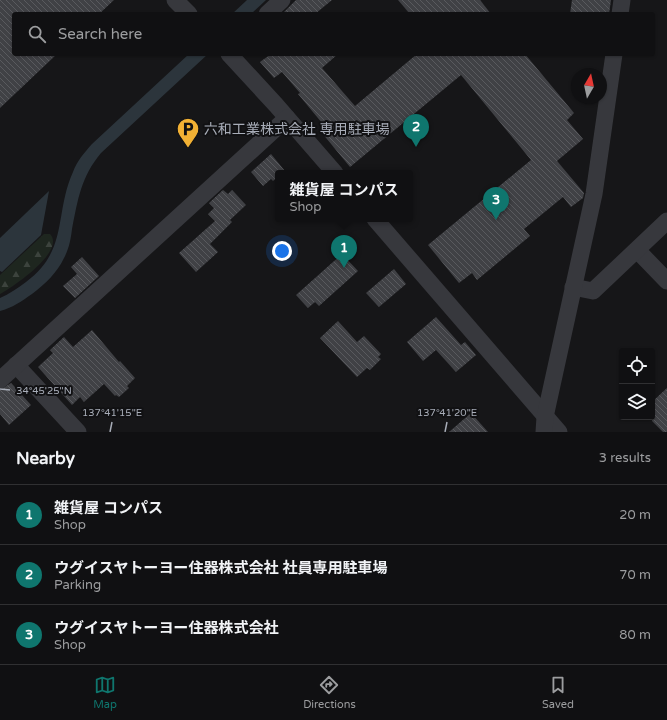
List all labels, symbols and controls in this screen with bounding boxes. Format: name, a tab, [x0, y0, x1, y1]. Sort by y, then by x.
search box	[12, 12, 655, 56]
icon: search	[26, 23, 48, 45]
text: Search here	[58, 25, 142, 43]
north arrow	[571, 68, 607, 104]
pin: 2	[403, 114, 429, 147]
parking icon: 六和工業株式会社 専用駐車場	[175, 116, 201, 149]
place label: 六和工業株式会社 専用駐車場	[204, 121, 390, 138]
popup	[275, 170, 413, 222]
text: 雑貨屋 コンパス	[290, 181, 398, 199]
pin: 3	[483, 187, 509, 220]
text: Shop	[290, 199, 321, 215]
pin: 1	[331, 235, 357, 268]
your location	[272, 241, 292, 261]
map controls	[619, 348, 655, 420]
button: locate	[619, 348, 655, 384]
button: layers	[619, 384, 655, 420]
text: 34°45'25"N	[16, 385, 72, 397]
text: 137°41'15"E	[82, 407, 142, 419]
text: 137°41'20"E	[417, 407, 477, 419]
text: Nearby	[16, 448, 75, 469]
text: 3 results	[599, 450, 651, 466]
text: 雑貨屋 コンパス	[54, 499, 163, 517]
text: 1	[25, 507, 33, 523]
text: 20 m	[619, 507, 651, 523]
text: Shop	[54, 517, 86, 533]
text: ウグイスヤトーヨー住器株式会社 社員専用駐車場	[54, 559, 387, 577]
text: 2	[25, 567, 33, 583]
text: 70 m	[619, 567, 651, 583]
text: Parking	[54, 577, 101, 593]
text: ウグイスヤトーヨー住器株式会社	[54, 619, 279, 637]
text: 3	[25, 627, 33, 643]
text: 80 m	[619, 627, 651, 643]
text: Shop	[54, 637, 86, 653]
tab: Map	[93, 674, 117, 711]
tab: Directions	[303, 674, 356, 711]
tab: Saved	[542, 674, 574, 711]

